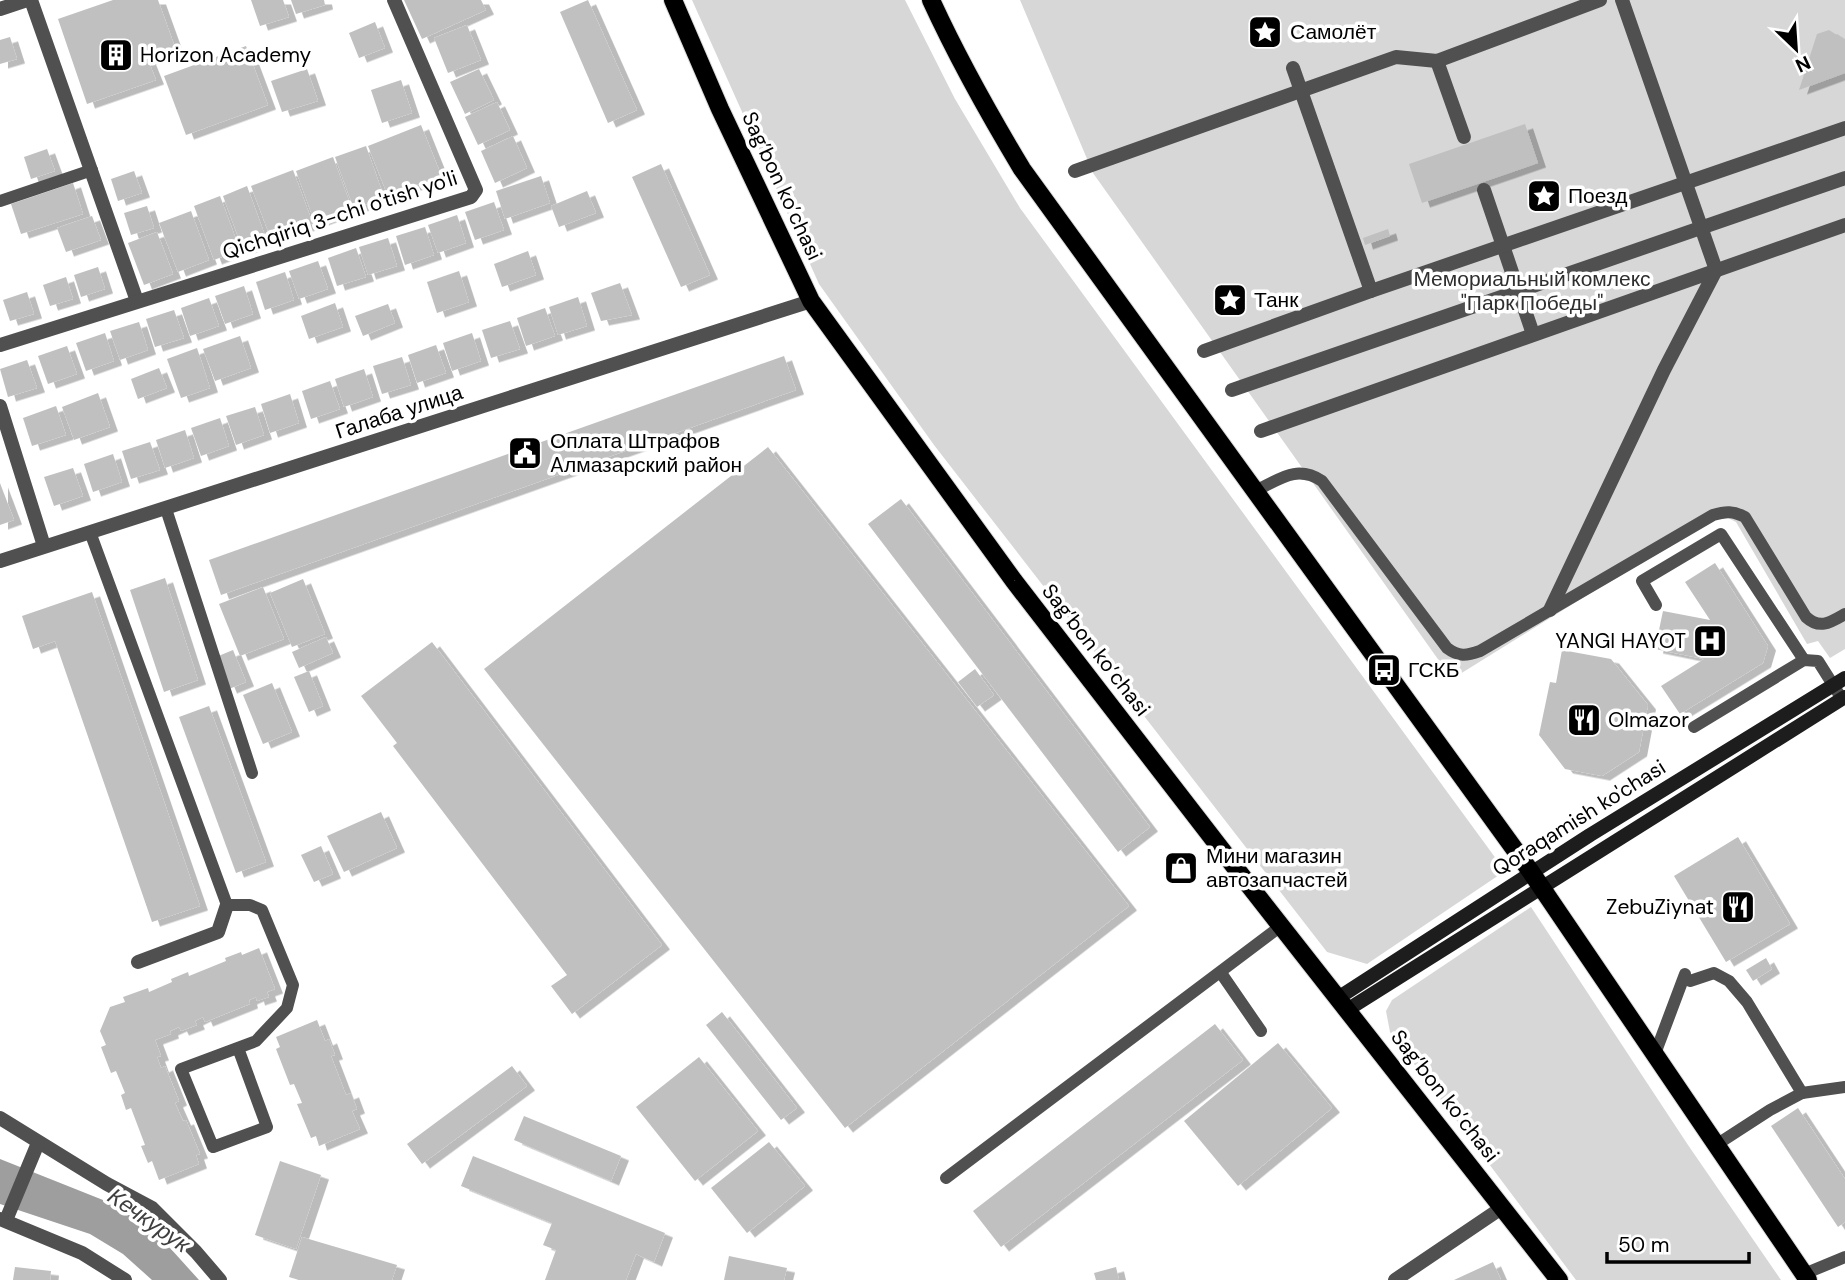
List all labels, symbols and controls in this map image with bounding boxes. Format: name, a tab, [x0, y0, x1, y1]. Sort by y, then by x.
place icon: Самолёт	[1246, 13, 1284, 51]
north arrow	[1761, 14, 1831, 84]
place label: Самолёт	[1290, 18, 1377, 46]
building icon: Horizon Academy	[97, 36, 135, 74]
place label: Horizon Academy	[140, 41, 312, 69]
text: N	[1791, 50, 1815, 78]
street label: Sag’bon ko’chasi	[735, 107, 829, 265]
street label: Qichqiriq 3-chi o'tish yo'li	[219, 164, 461, 266]
place icon: Поезд	[1525, 177, 1563, 215]
place label: Поезд	[1568, 182, 1627, 210]
park label: Мемориальный комлекс "Парк Победы"	[1413, 265, 1651, 317]
place icon: Танк	[1211, 281, 1249, 319]
place label: Танк	[1254, 286, 1299, 314]
street label: Галаба улица	[332, 378, 467, 446]
place label: Оплата Штрафов Aлмазарский район	[550, 427, 742, 479]
public building icon: Оплата Штрафов Aлмазарский район	[506, 434, 544, 472]
street label: Sag’bon ko’chasi	[1035, 578, 1157, 722]
hospital icon: YANGI HAYOT	[1691, 622, 1729, 660]
place label: YANGI HAYOT	[1555, 627, 1686, 655]
bus stop icon: ГСКБ	[1365, 651, 1403, 689]
place label: ГСКБ	[1408, 656, 1460, 684]
restaurant icon: Olmazor	[1565, 701, 1603, 739]
place label: Olmazor	[1608, 706, 1689, 734]
street label: Qoraqamish ko'chasi	[1487, 753, 1671, 883]
place label: Мини магазин автозапчастей	[1206, 842, 1348, 894]
shop icon: Мини магазин автозапчастей	[1162, 849, 1200, 887]
restaurant icon: ZebuZiynat	[1719, 888, 1757, 926]
place label: ZebuZiynat	[1606, 893, 1714, 921]
street label: Sag’bon ko’chasi	[1384, 1024, 1506, 1168]
water label: Кечкурук	[102, 1181, 197, 1260]
scale bar	[1607, 1220, 1749, 1264]
text: 50 m	[1618, 1231, 1669, 1259]

